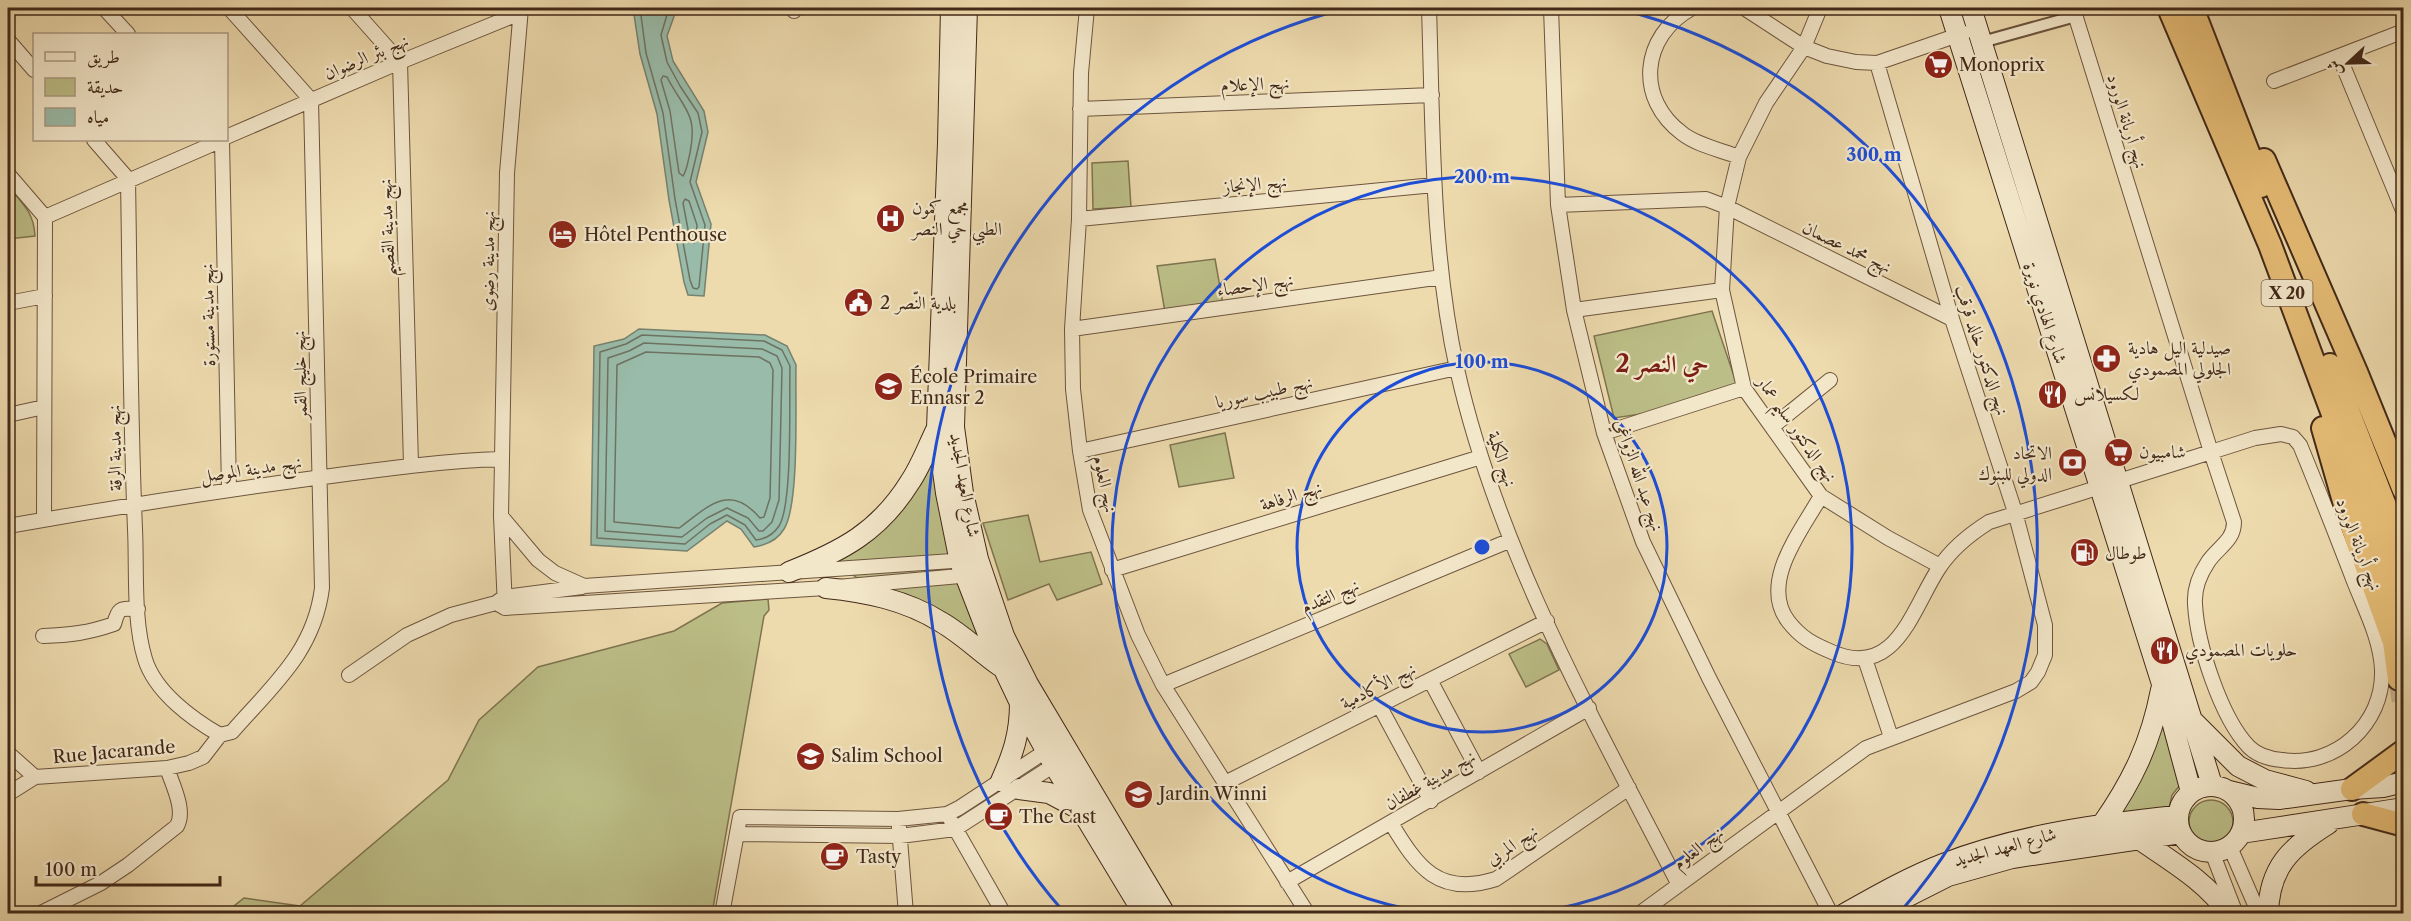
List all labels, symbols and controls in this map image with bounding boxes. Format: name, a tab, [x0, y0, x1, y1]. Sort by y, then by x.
street label: نهج بئر الرضوان	[320, 29, 414, 89]
legend	[33, 33, 228, 141]
north arrow	[2318, 33, 2378, 93]
text: طريق	[87, 46, 120, 69]
supermarket icon: Monoprix	[1922, 49, 1954, 81]
place label: Monoprix	[1959, 54, 2045, 76]
text: ش	[2322, 58, 2346, 80]
street label: نهج أريانة الورود	[2097, 70, 2154, 172]
street label: نهج الإعلام	[1220, 72, 1290, 101]
text: حديقة	[87, 76, 123, 98]
text: مياه	[87, 106, 109, 128]
text: 300 m	[1846, 144, 1902, 166]
text: 200 m	[1454, 166, 1510, 188]
street label: نهج الإنجاز	[1220, 170, 1288, 203]
street label: نهج مدينة القصيم	[374, 178, 407, 277]
place label: مجمع كمون الطبي حي النصر	[910, 197, 1002, 246]
hospital icon: مجمع كمون الطبي حي النصر	[875, 202, 907, 234]
street label: نهج مدينة رضوى	[476, 210, 505, 312]
street label: نهج محمد عصمان	[1797, 216, 1895, 283]
hotel icon: Hôtel Penthouse	[547, 219, 579, 251]
place label: Hôtel Penthouse	[584, 224, 727, 246]
street label: شارع الهادي نويرة	[2014, 259, 2072, 368]
street label: نهج مدينة مستورة	[196, 263, 225, 367]
street label: نهج الإحصاء	[1215, 269, 1295, 306]
road number: X 20	[2262, 280, 2312, 306]
street label: نهج الدكتور خالد قرقب	[1946, 282, 2013, 420]
public building icon: بلدية النّصر 2	[843, 287, 875, 319]
place label: بلدية النّصر 2	[880, 291, 956, 315]
street label: نهج خليج القمر	[288, 330, 317, 422]
place label: صيدلية اليل هادية الجلولي المصمودي	[2128, 337, 2231, 384]
pharmacy icon: صيدلية اليل هادية الجلولي المصمودي	[2091, 342, 2123, 374]
district label: حي النصر 2	[1615, 349, 1709, 383]
text: 100 m	[1455, 351, 1509, 373]
place label: École Primaire Ennasr 2	[910, 365, 1037, 409]
street label: نهج الدكتور سليم عمار	[1745, 370, 1842, 490]
school or university icon: École Primaire Ennasr 2	[873, 371, 905, 403]
street label: نهج طبيب سوريا	[1213, 371, 1316, 418]
restaurant icon: لكسيلانس	[2037, 378, 2069, 410]
place label: لكسيلانس	[2074, 383, 2139, 406]
street label: نهج مدينة الرقة	[103, 404, 132, 491]
street label: نهج عبد الله الزواغي	[1605, 415, 1671, 536]
street label: نهج الكلية	[1478, 428, 1521, 491]
street label: شارع العهد الجديد	[941, 431, 985, 540]
supermarket icon: شامبيون	[2102, 436, 2134, 468]
place label: شامبيون	[2139, 441, 2186, 463]
place label: الاتحاد الدولي للبنوك	[1978, 442, 2052, 489]
bank icon: الاتحاد الدولي للبنوك	[2057, 447, 2089, 479]
street label: نهج مدينة الموصل	[199, 451, 304, 492]
street label: نهج العلوم	[1083, 453, 1122, 516]
street label: نهج الرفاهة	[1258, 476, 1326, 521]
street label: نهج أريانة الورود	[2327, 494, 2389, 595]
centre of rings	[1472, 537, 1492, 557]
fuel station icon: طوطال	[2068, 537, 2100, 569]
place label: طوطال	[2105, 542, 2147, 564]
street label: نهج التقدم	[1298, 574, 1364, 623]
restaurant icon: حلويات المصمودي	[2148, 634, 2180, 666]
place label: حلويات المصمودي	[2185, 639, 2297, 665]
street label: نهج الأكادمية	[1336, 656, 1422, 719]
street label: Rue Jacarande	[52, 736, 176, 768]
school or university icon: Salim School	[794, 740, 826, 772]
place label: Salim School	[831, 745, 942, 767]
street label: نهج مدينة غطفان	[1381, 745, 1482, 819]
school or university icon: Jardin Winni	[1122, 778, 1154, 810]
place label: Jardin Winni	[1156, 783, 1268, 805]
cafe icon: The Cast	[982, 801, 1014, 833]
place label: The Cast	[1019, 806, 1097, 828]
street label: نهج المربي	[1482, 820, 1545, 874]
street label: نهج العلوم	[1668, 822, 1731, 878]
street label: شارع العهد الجديد	[1951, 823, 2060, 875]
cafe icon: Tasty	[819, 841, 851, 873]
place label: Tasty	[856, 846, 902, 868]
scale bar	[36, 849, 220, 887]
text: 100 m	[45, 859, 97, 881]

